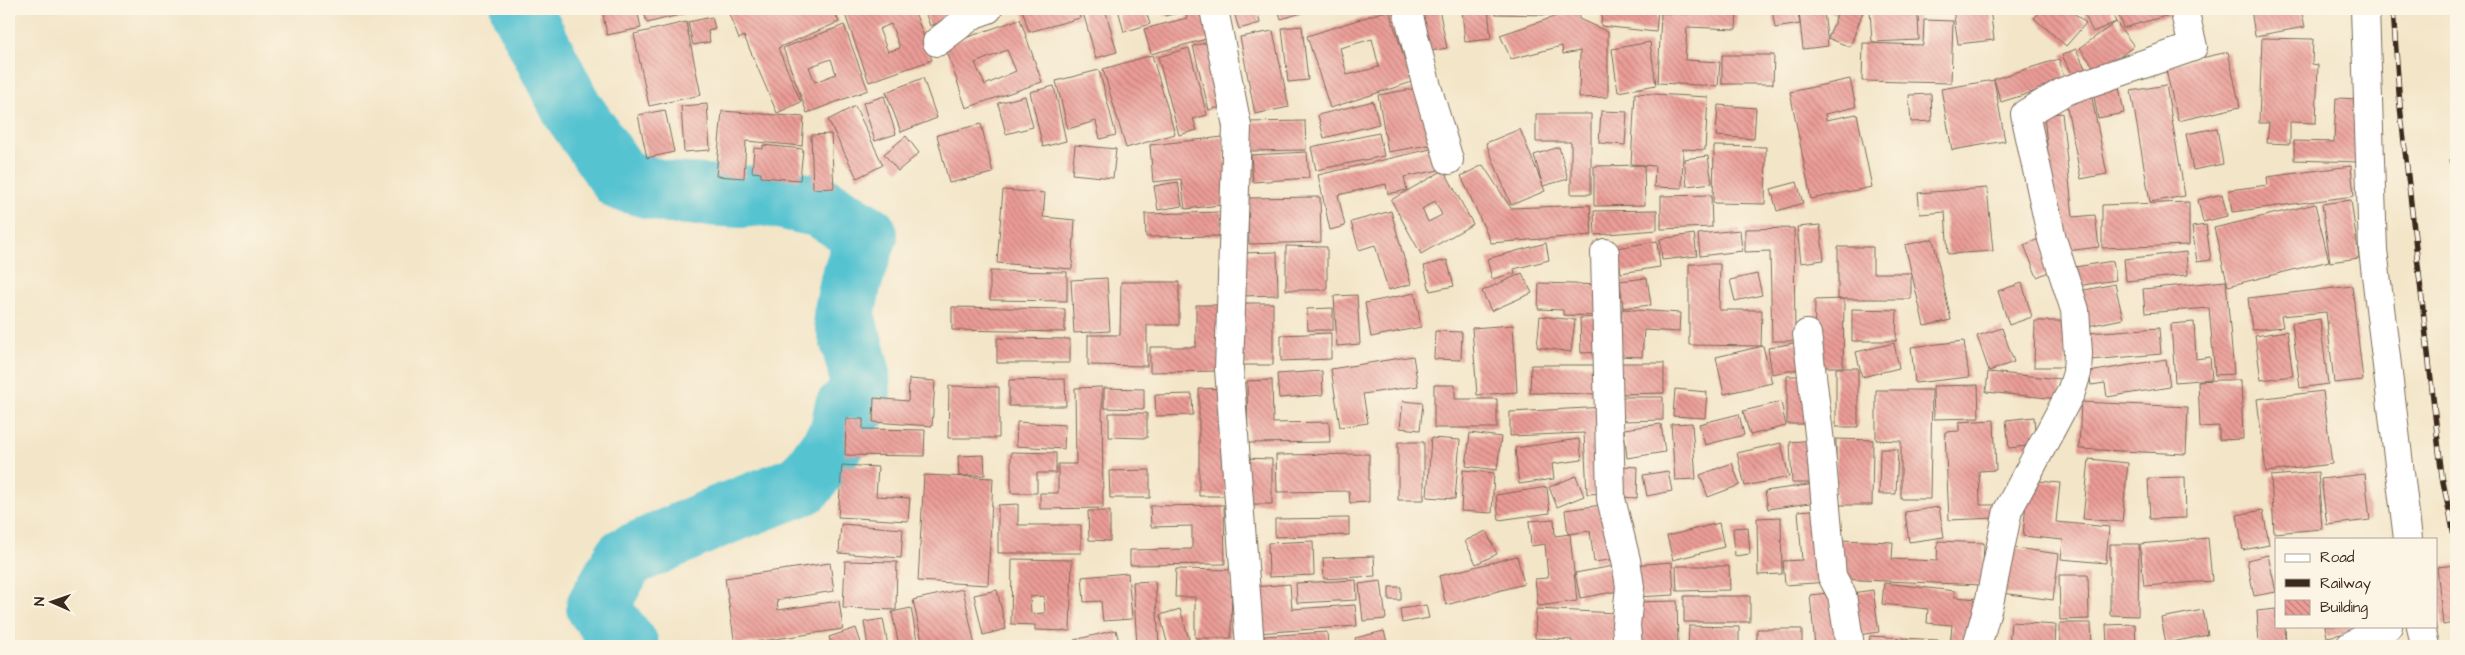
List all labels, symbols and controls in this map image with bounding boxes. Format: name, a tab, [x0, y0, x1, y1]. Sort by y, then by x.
legend	[2275, 538, 2438, 628]
text: Road	[2320, 547, 2355, 568]
text: Railway	[2320, 573, 2371, 595]
north arrow	[28, 578, 78, 628]
text: N	[30, 597, 50, 606]
text: Building	[2320, 597, 2368, 619]

